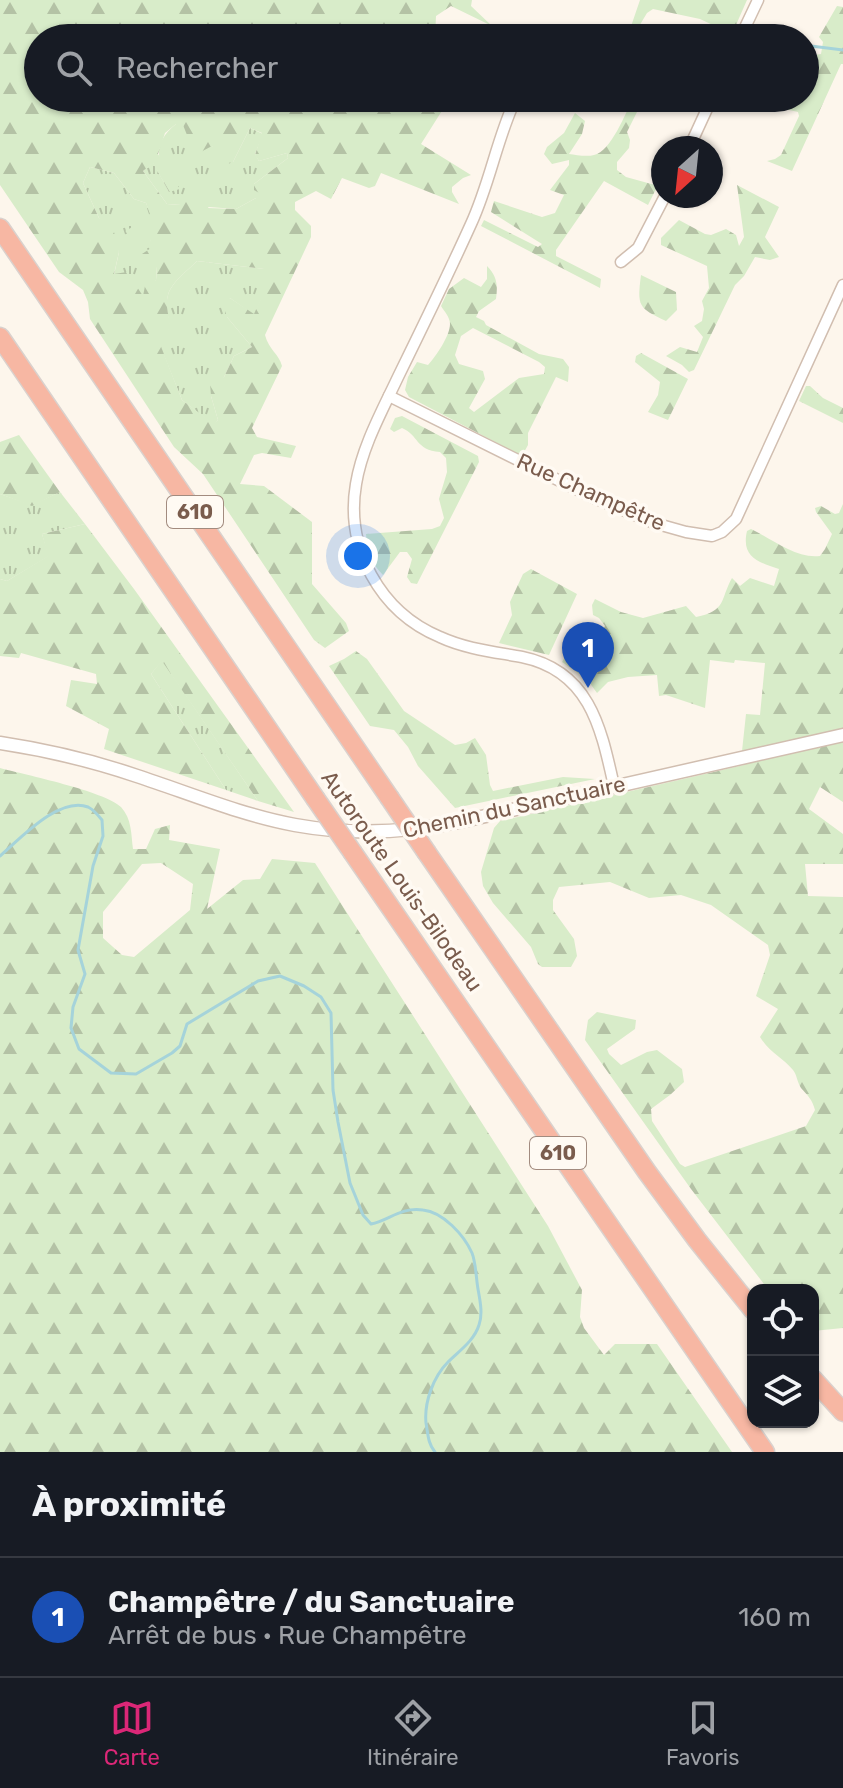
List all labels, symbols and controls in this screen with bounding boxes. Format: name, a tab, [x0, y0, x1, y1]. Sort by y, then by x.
search box	[24, 24, 819, 112]
icon: search	[52, 46, 96, 90]
text: Rechercher	[116, 50, 278, 86]
north arrow	[651, 136, 723, 208]
street label: Rue Champêtre	[513, 447, 669, 537]
road number: 610	[167, 496, 223, 528]
your location	[338, 536, 378, 576]
pin: 1	[562, 622, 614, 688]
street label: Autoroute Louis-Bilodeau	[316, 766, 488, 996]
street label: Chemin du Sanctuaire	[400, 770, 628, 844]
road number: 610	[530, 1137, 586, 1169]
map controls	[747, 1284, 819, 1428]
button: locate	[747, 1284, 819, 1356]
button: layers	[747, 1356, 819, 1428]
text: À proximité	[32, 1484, 226, 1525]
text: Champêtre / du Sanctuaire	[108, 1584, 515, 1620]
text: 1	[52, 1602, 64, 1633]
text: 160 m	[738, 1602, 811, 1633]
text: Arrêt de bus · Rue Champêtre	[108, 1620, 467, 1651]
tab: Carte	[104, 1696, 160, 1771]
tab: Itinéraire	[367, 1696, 459, 1771]
tab: Favoris	[666, 1696, 739, 1771]

